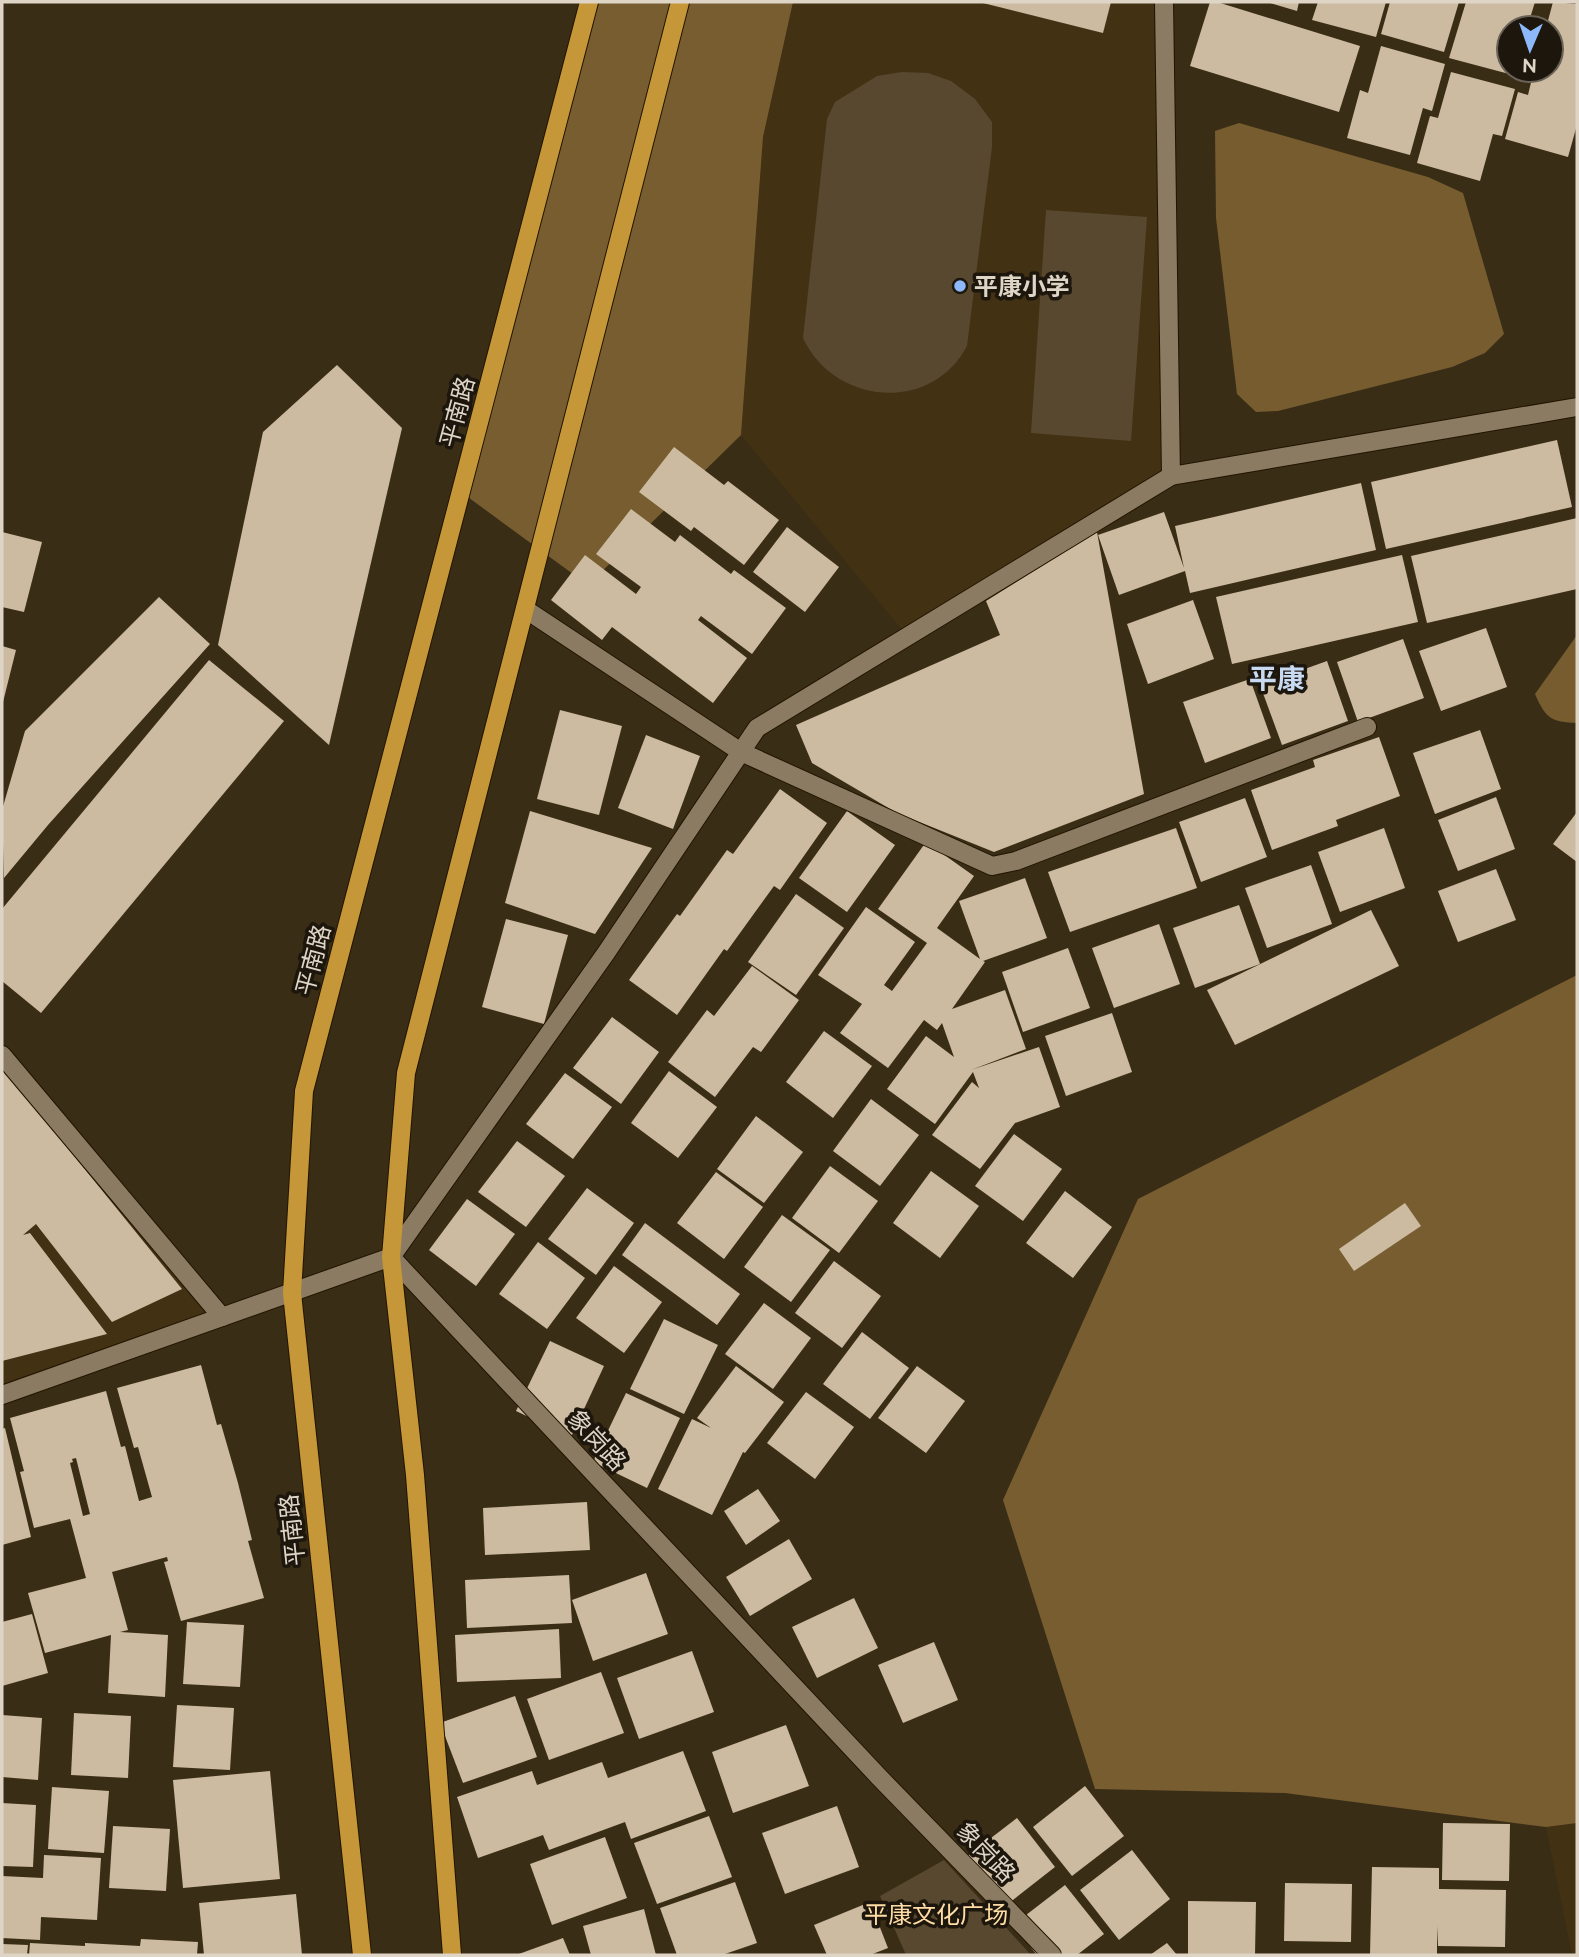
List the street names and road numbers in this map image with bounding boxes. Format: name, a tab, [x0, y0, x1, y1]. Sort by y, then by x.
street label: 平南路	[434, 373, 480, 451]
street label: 平南路	[290, 921, 336, 999]
street label: 象岗路	[562, 1404, 632, 1476]
street label: 平南路	[274, 1493, 310, 1567]
street label: 象岗路	[951, 1816, 1021, 1888]

